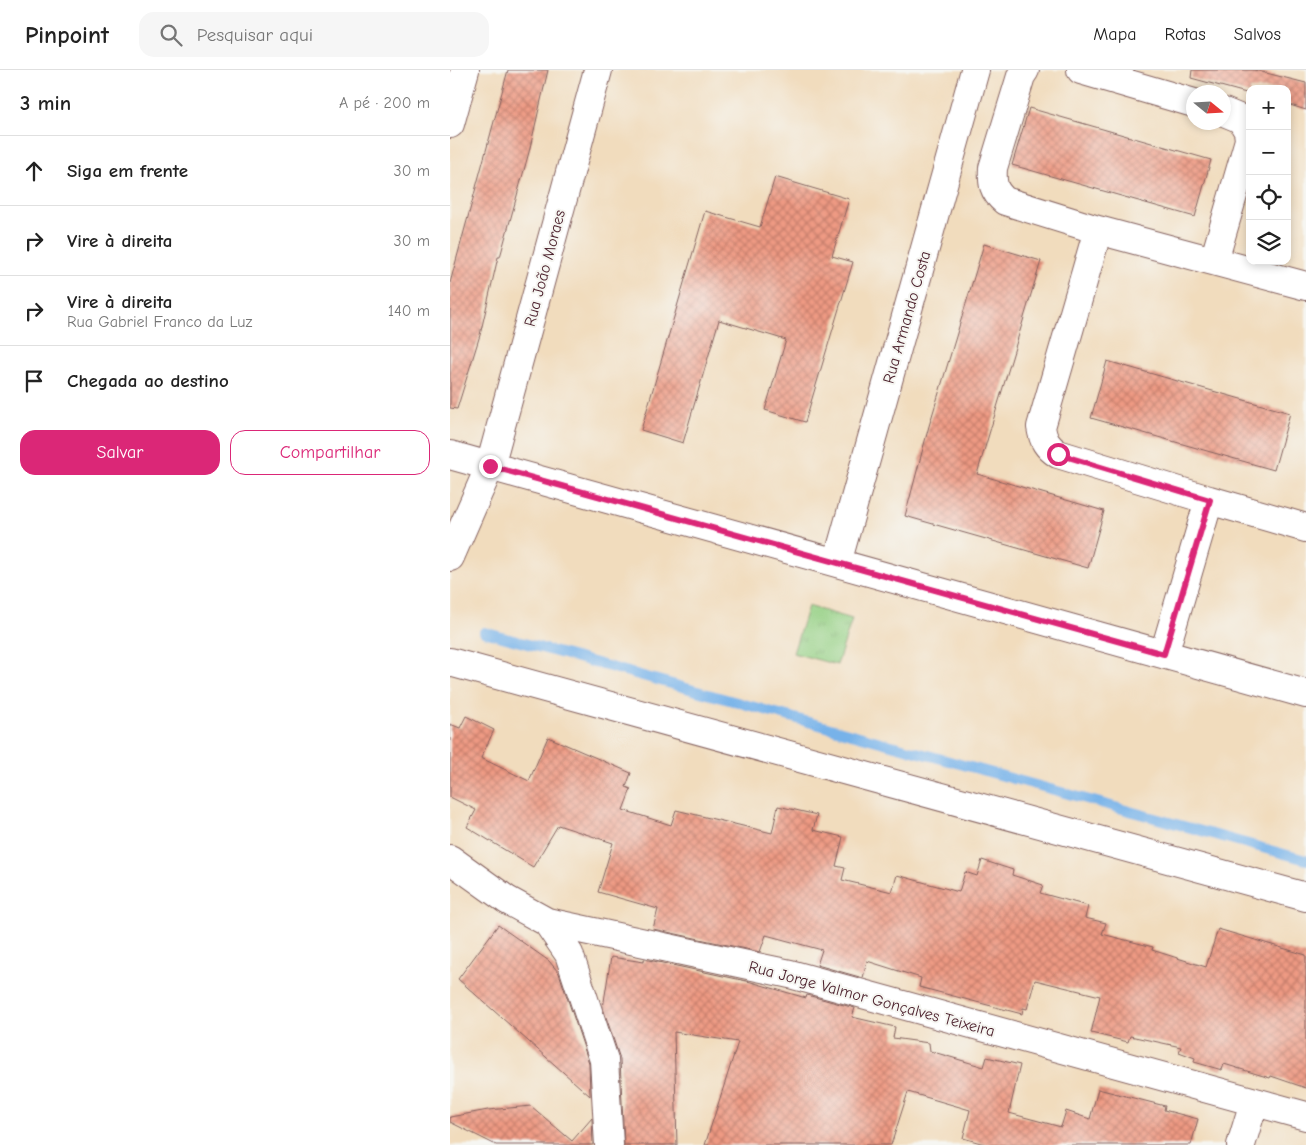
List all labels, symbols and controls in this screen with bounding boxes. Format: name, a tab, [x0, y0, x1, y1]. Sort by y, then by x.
search box	[139, 12, 489, 57]
text: Pinpoint	[25, 21, 109, 49]
icon: search	[157, 21, 185, 49]
text: Pesquisar aqui	[197, 24, 313, 46]
text: Mapa	[1093, 24, 1137, 45]
text: Rotas	[1165, 24, 1206, 45]
text: Salvos	[1234, 24, 1281, 45]
north arrow	[1186, 85, 1231, 130]
map controls	[1246, 85, 1291, 265]
button: +	[1246, 85, 1291, 130]
text: 3 min	[20, 91, 71, 115]
text: A pé · 200 m	[339, 94, 430, 112]
button: −	[1246, 130, 1291, 175]
icon: ahead	[20, 157, 48, 185]
text: Siga em frente	[67, 160, 188, 182]
text: 30 m	[394, 162, 430, 180]
button: locate	[1246, 175, 1291, 220]
street label: Rua João Moraes	[521, 208, 569, 329]
button: layers	[1246, 220, 1291, 265]
icon: right	[20, 227, 48, 255]
text: Vire à direita	[67, 230, 172, 252]
text: 30 m	[394, 232, 430, 250]
street label: Rua Armando Costa	[879, 249, 934, 386]
text: Vire à direita	[67, 291, 172, 313]
icon: right	[20, 297, 48, 325]
text: 140 m	[388, 302, 430, 320]
text: Rua Gabriel Franco da Luz	[67, 313, 252, 331]
icon: arrive	[20, 367, 48, 395]
text: Chegada ao destino	[67, 370, 229, 392]
button: Salvar	[20, 430, 220, 475]
button: Compartilhar	[230, 430, 430, 475]
route start	[1047, 443, 1070, 466]
route end	[479, 455, 502, 478]
street label: Rua Jorge Valmor Gonçalves Teixeira	[747, 957, 997, 1041]

